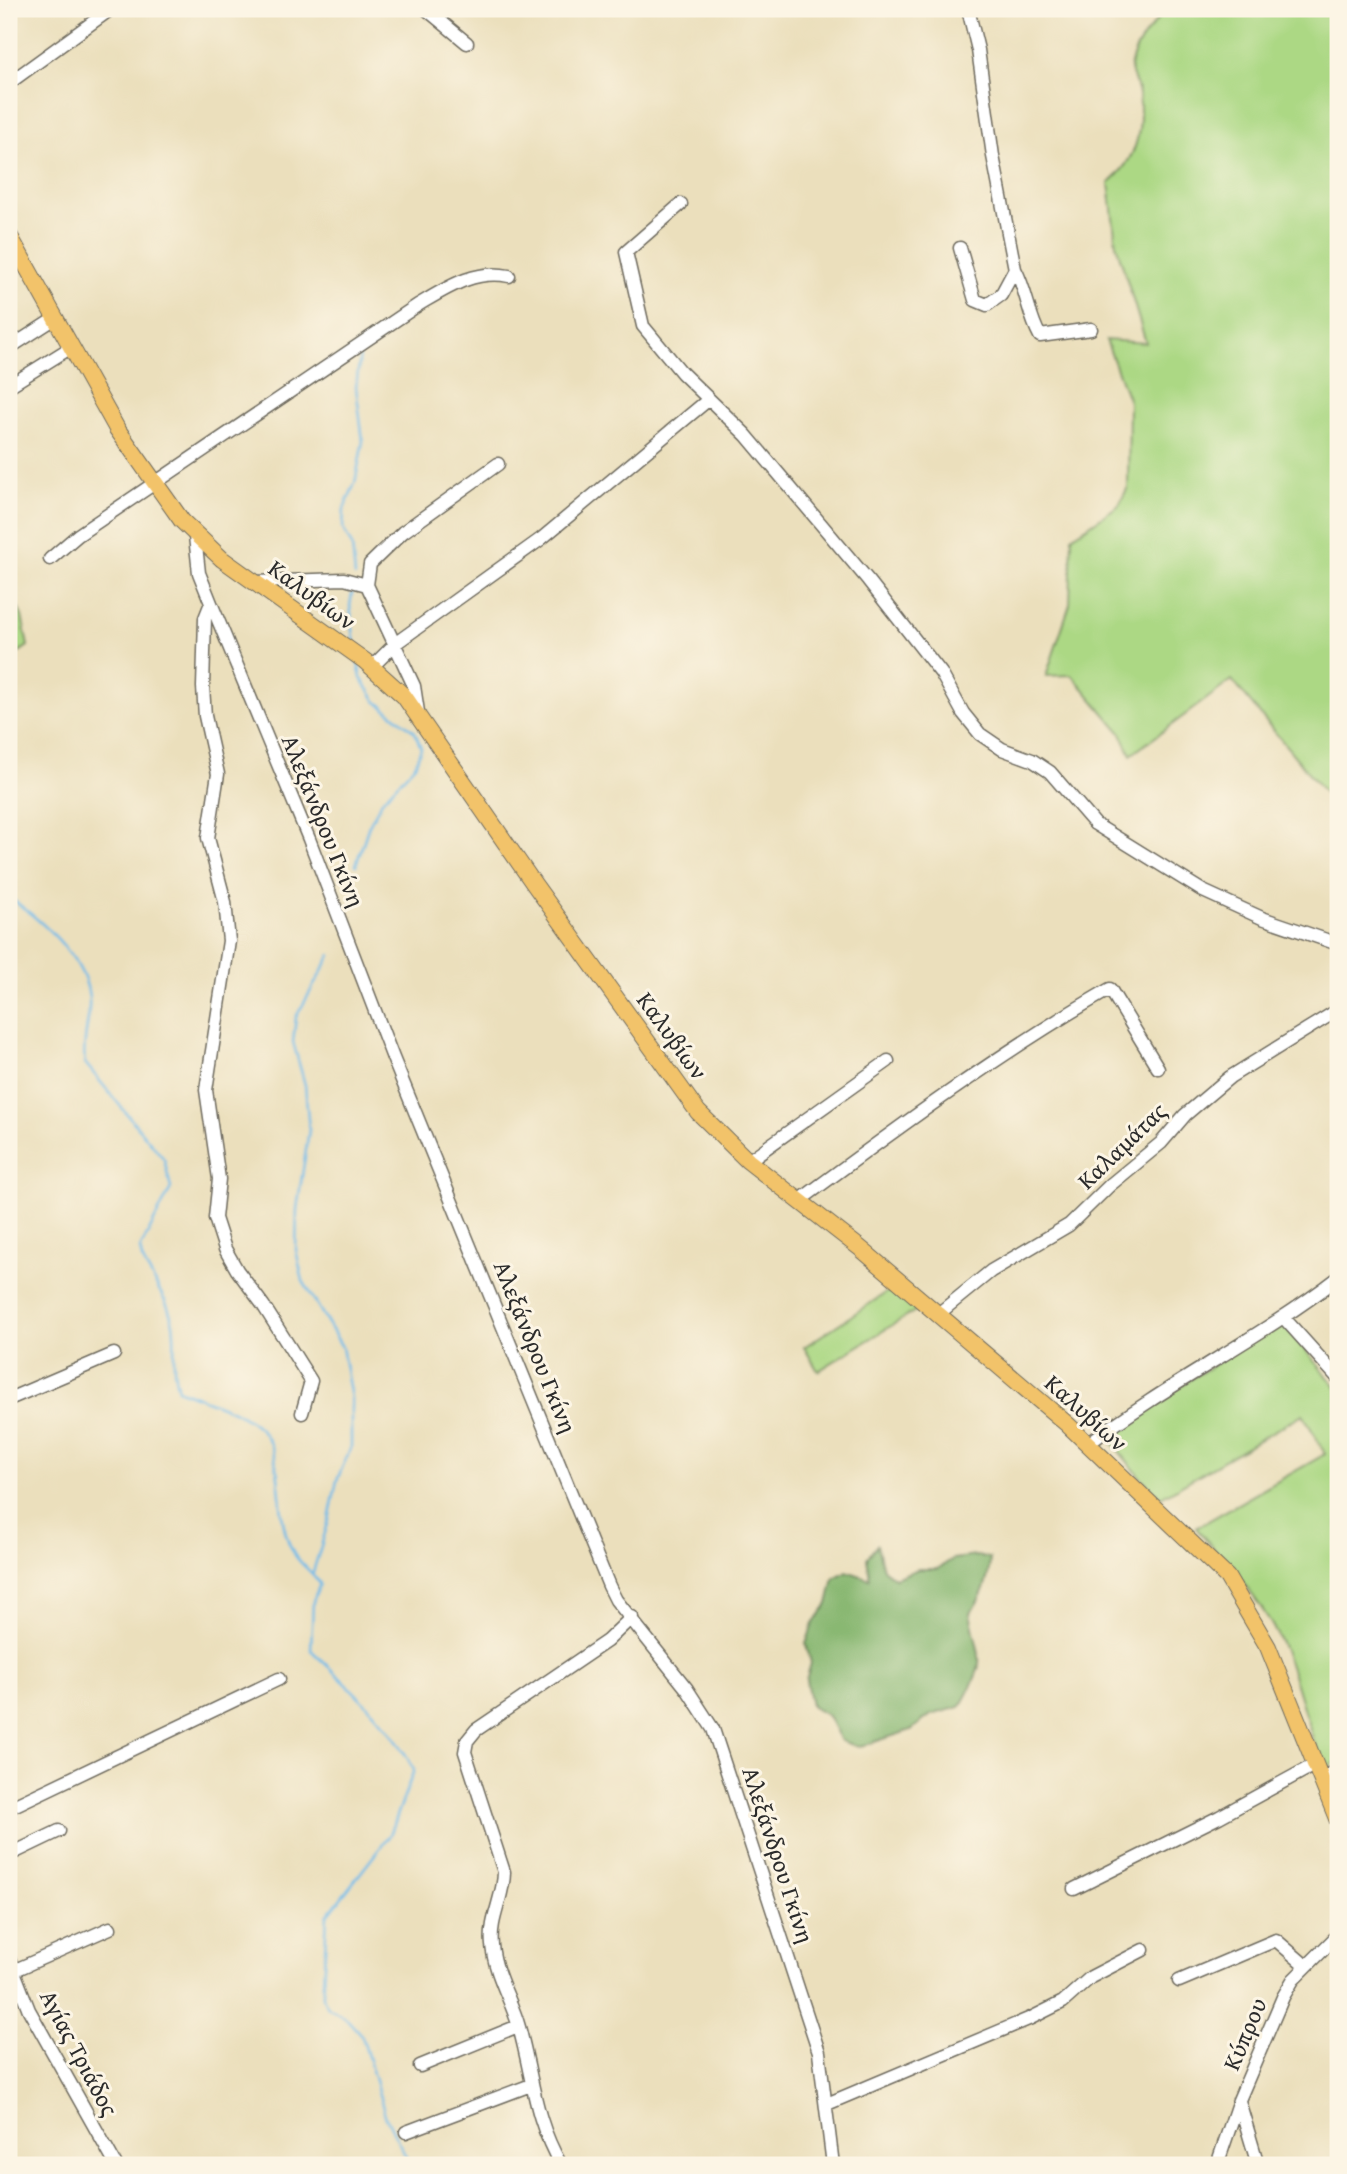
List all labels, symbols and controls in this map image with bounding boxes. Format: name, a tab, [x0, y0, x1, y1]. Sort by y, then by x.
street label: Καλυβίων	[261, 551, 363, 638]
street label: Αλεξάνδρου Γκίνη	[273, 729, 374, 912]
street label: Καλυβίων	[629, 985, 716, 1087]
street label: Καλαμάτας	[1069, 1094, 1174, 1197]
street label: Αλεξάνδρου Γκίνη	[485, 1255, 586, 1438]
street label: Καλυβίων	[1037, 1366, 1136, 1459]
street label: Αλεξάνδρου Γκίνη	[734, 1762, 823, 1947]
street label: Αγίας Τριάδος	[31, 1983, 127, 2122]
street label: Κύπρου	[1214, 1992, 1275, 2075]

